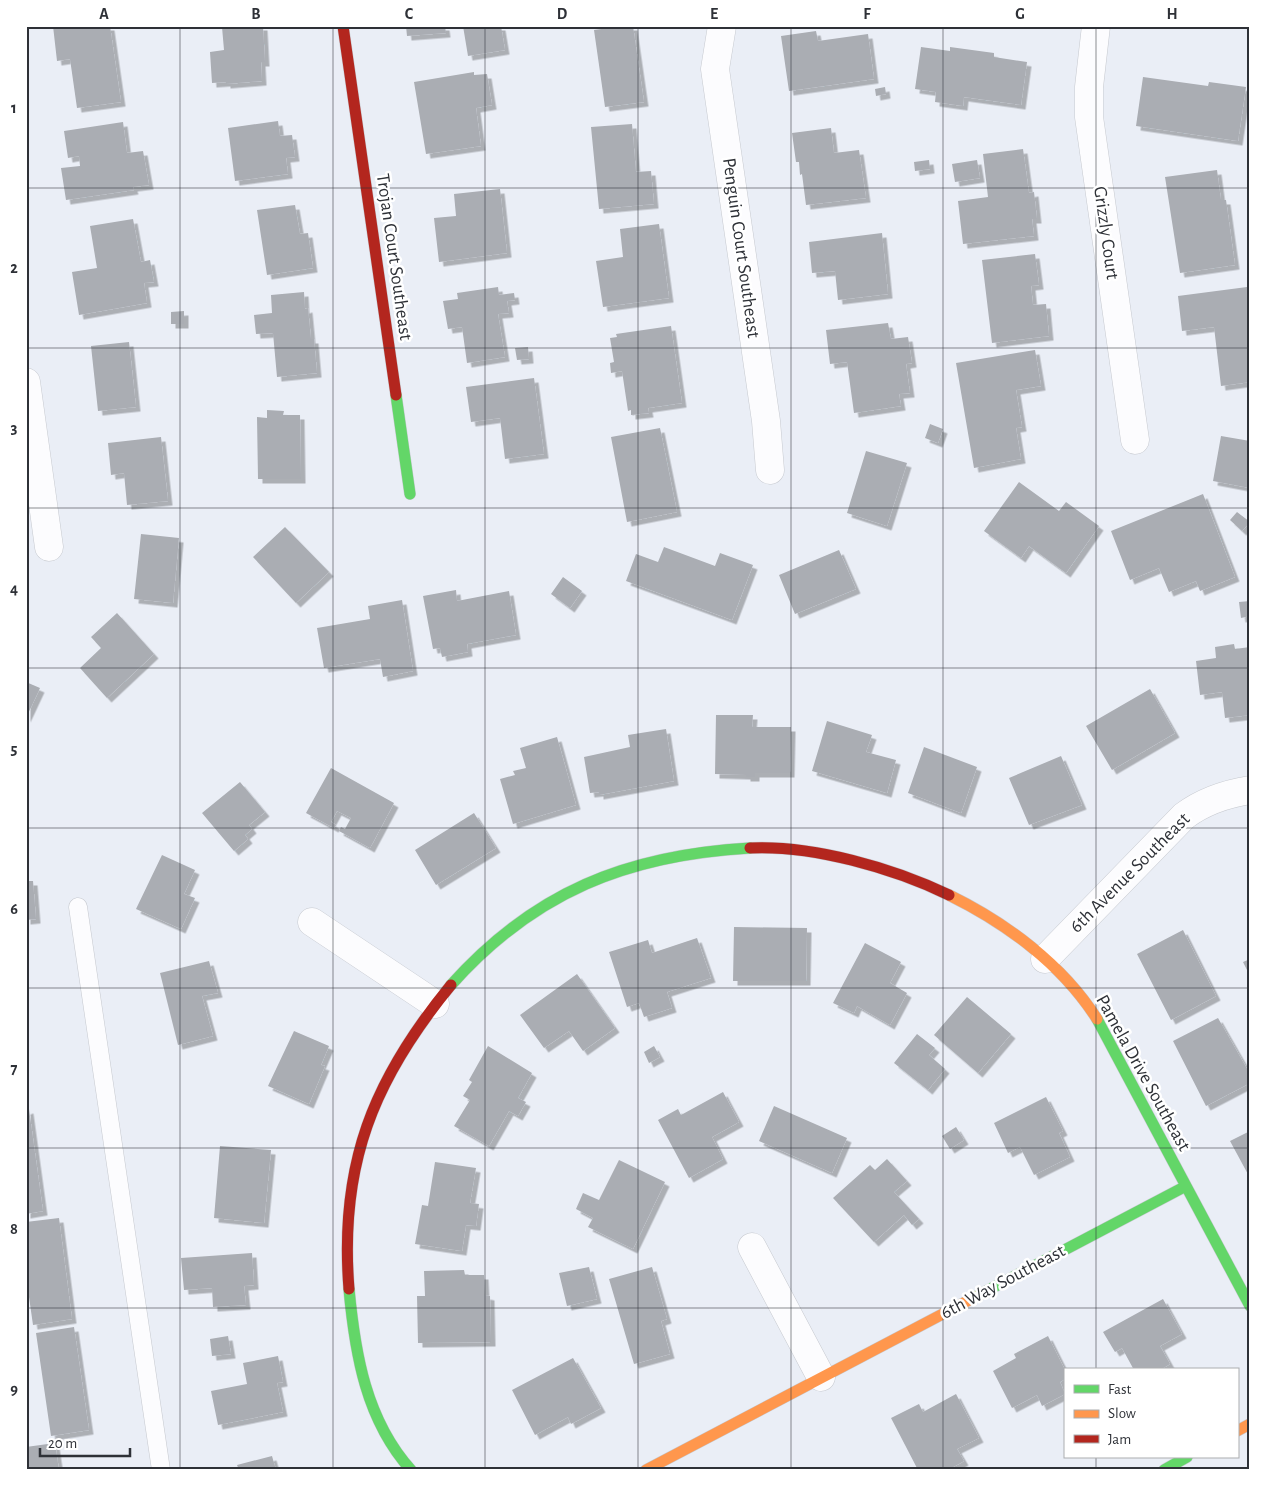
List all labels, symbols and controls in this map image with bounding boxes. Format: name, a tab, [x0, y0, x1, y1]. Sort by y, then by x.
text: A	[99, 6, 109, 22]
text: B	[251, 6, 261, 22]
text: C	[405, 6, 414, 22]
text: D	[557, 6, 568, 22]
text: E	[710, 6, 718, 22]
text: F	[863, 6, 871, 22]
text: G	[1015, 6, 1025, 22]
text: H	[1166, 6, 1178, 22]
text: 1	[11, 100, 17, 116]
street label: Penguin Court Southeast	[719, 157, 763, 339]
street label: Trojan Court Southeast	[373, 173, 415, 341]
street label: Grizzly Court	[1090, 185, 1122, 281]
text: 2	[10, 260, 18, 276]
text: 3	[11, 420, 18, 436]
text: 4	[10, 581, 18, 597]
text: 5	[11, 741, 18, 757]
street label: 6th Avenue Southeast	[1066, 809, 1194, 937]
text: 6	[10, 901, 18, 917]
street label: Pamela Drive Southeast	[1092, 992, 1194, 1154]
text: 7	[11, 1061, 18, 1077]
text: 8	[10, 1221, 18, 1237]
street label: 6th Way Southeast	[938, 1241, 1068, 1323]
legend	[1064, 1368, 1238, 1458]
text: 9	[10, 1381, 18, 1397]
text: Fast	[1108, 1382, 1132, 1397]
text: Slow	[1108, 1406, 1136, 1421]
scale bar	[40, 1426, 130, 1458]
text: Jam	[1108, 1432, 1131, 1447]
text: 20 m	[48, 1436, 77, 1451]

